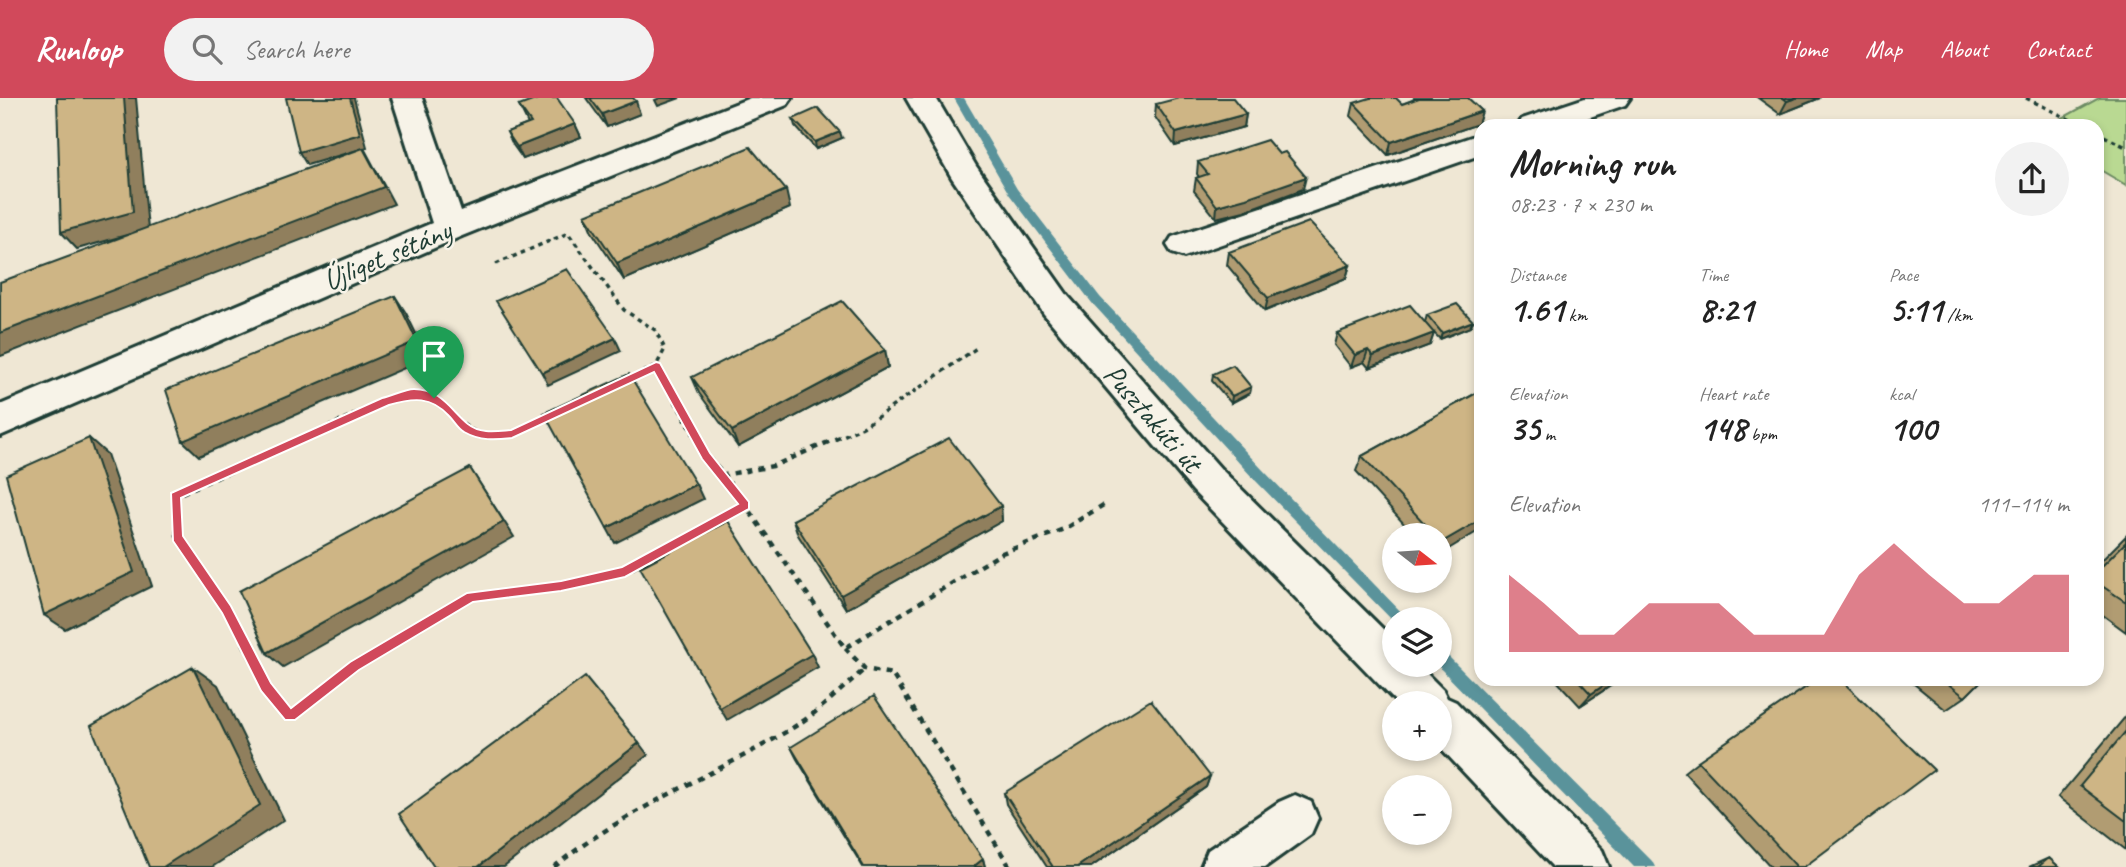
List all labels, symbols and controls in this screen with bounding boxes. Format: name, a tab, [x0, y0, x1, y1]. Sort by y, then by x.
search box	[164, 18, 654, 81]
text: Runloop	[35, 28, 122, 70]
icon: search	[188, 30, 226, 68]
text: Search here	[244, 33, 349, 66]
text: Home	[1784, 34, 1827, 64]
text: Map	[1865, 34, 1902, 64]
text: About	[1940, 34, 1988, 64]
text: Contact	[2026, 34, 2091, 64]
text: Morning run	[1509, 140, 1675, 187]
button: share	[1995, 142, 2069, 216]
text: 08:23 · 7 × 230 m	[1509, 190, 1652, 219]
street label: Újliget sétány	[317, 210, 458, 299]
text: Distance	[1509, 263, 1566, 287]
text: Time	[1699, 263, 1728, 287]
text: Pace	[1889, 263, 1918, 287]
text: 1.61	[1509, 287, 1564, 332]
text: 8:21	[1699, 287, 1753, 332]
text: 5:11	[1889, 287, 1943, 332]
text: km	[1564, 303, 1587, 327]
text: /km	[1943, 303, 1972, 327]
pin	[404, 326, 464, 398]
icon: arrive	[415, 337, 453, 375]
street label: Pusztakúti út	[1095, 356, 1213, 483]
text: Elevation	[1509, 382, 1567, 406]
text: Heart rate	[1699, 382, 1768, 406]
text: kcal	[1889, 382, 1914, 406]
text: 35	[1509, 406, 1540, 451]
text: 148	[1699, 406, 1746, 451]
text: 100	[1889, 406, 1936, 451]
text: m	[1540, 422, 1555, 446]
text: bpm	[1746, 422, 1777, 446]
text: Elevation	[1509, 490, 1580, 519]
text: 111–114 m	[1978, 490, 2069, 519]
north arrow	[1382, 523, 1452, 593]
map controls	[1382, 523, 1452, 845]
button: layers	[1382, 607, 1452, 677]
button: +	[1382, 691, 1452, 761]
button: −	[1382, 775, 1452, 845]

